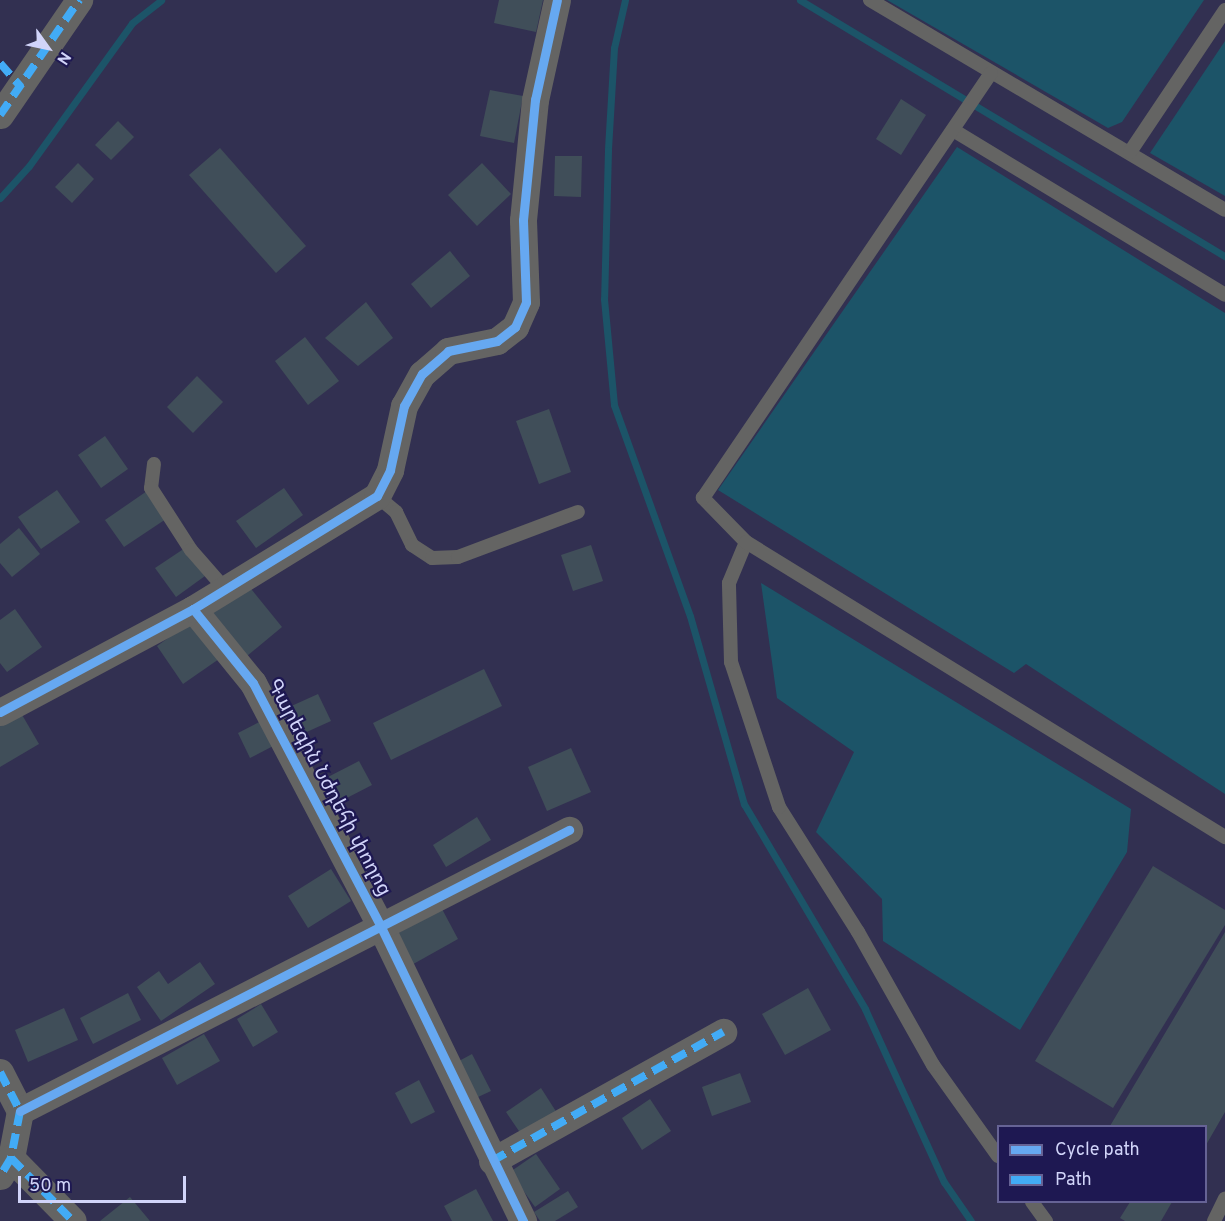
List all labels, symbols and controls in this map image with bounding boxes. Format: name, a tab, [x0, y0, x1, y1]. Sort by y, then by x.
north arrow	[18, 18, 78, 78]
text: N	[52, 48, 75, 68]
street label: Գարեգին Նժդեհի փողոց	[261, 675, 395, 901]
legend	[997, 1125, 1207, 1203]
text: Cycle path	[1055, 1139, 1140, 1162]
scale bar	[21, 1164, 189, 1202]
text: Path	[1055, 1169, 1092, 1192]
text: 50 m	[29, 1175, 71, 1198]

